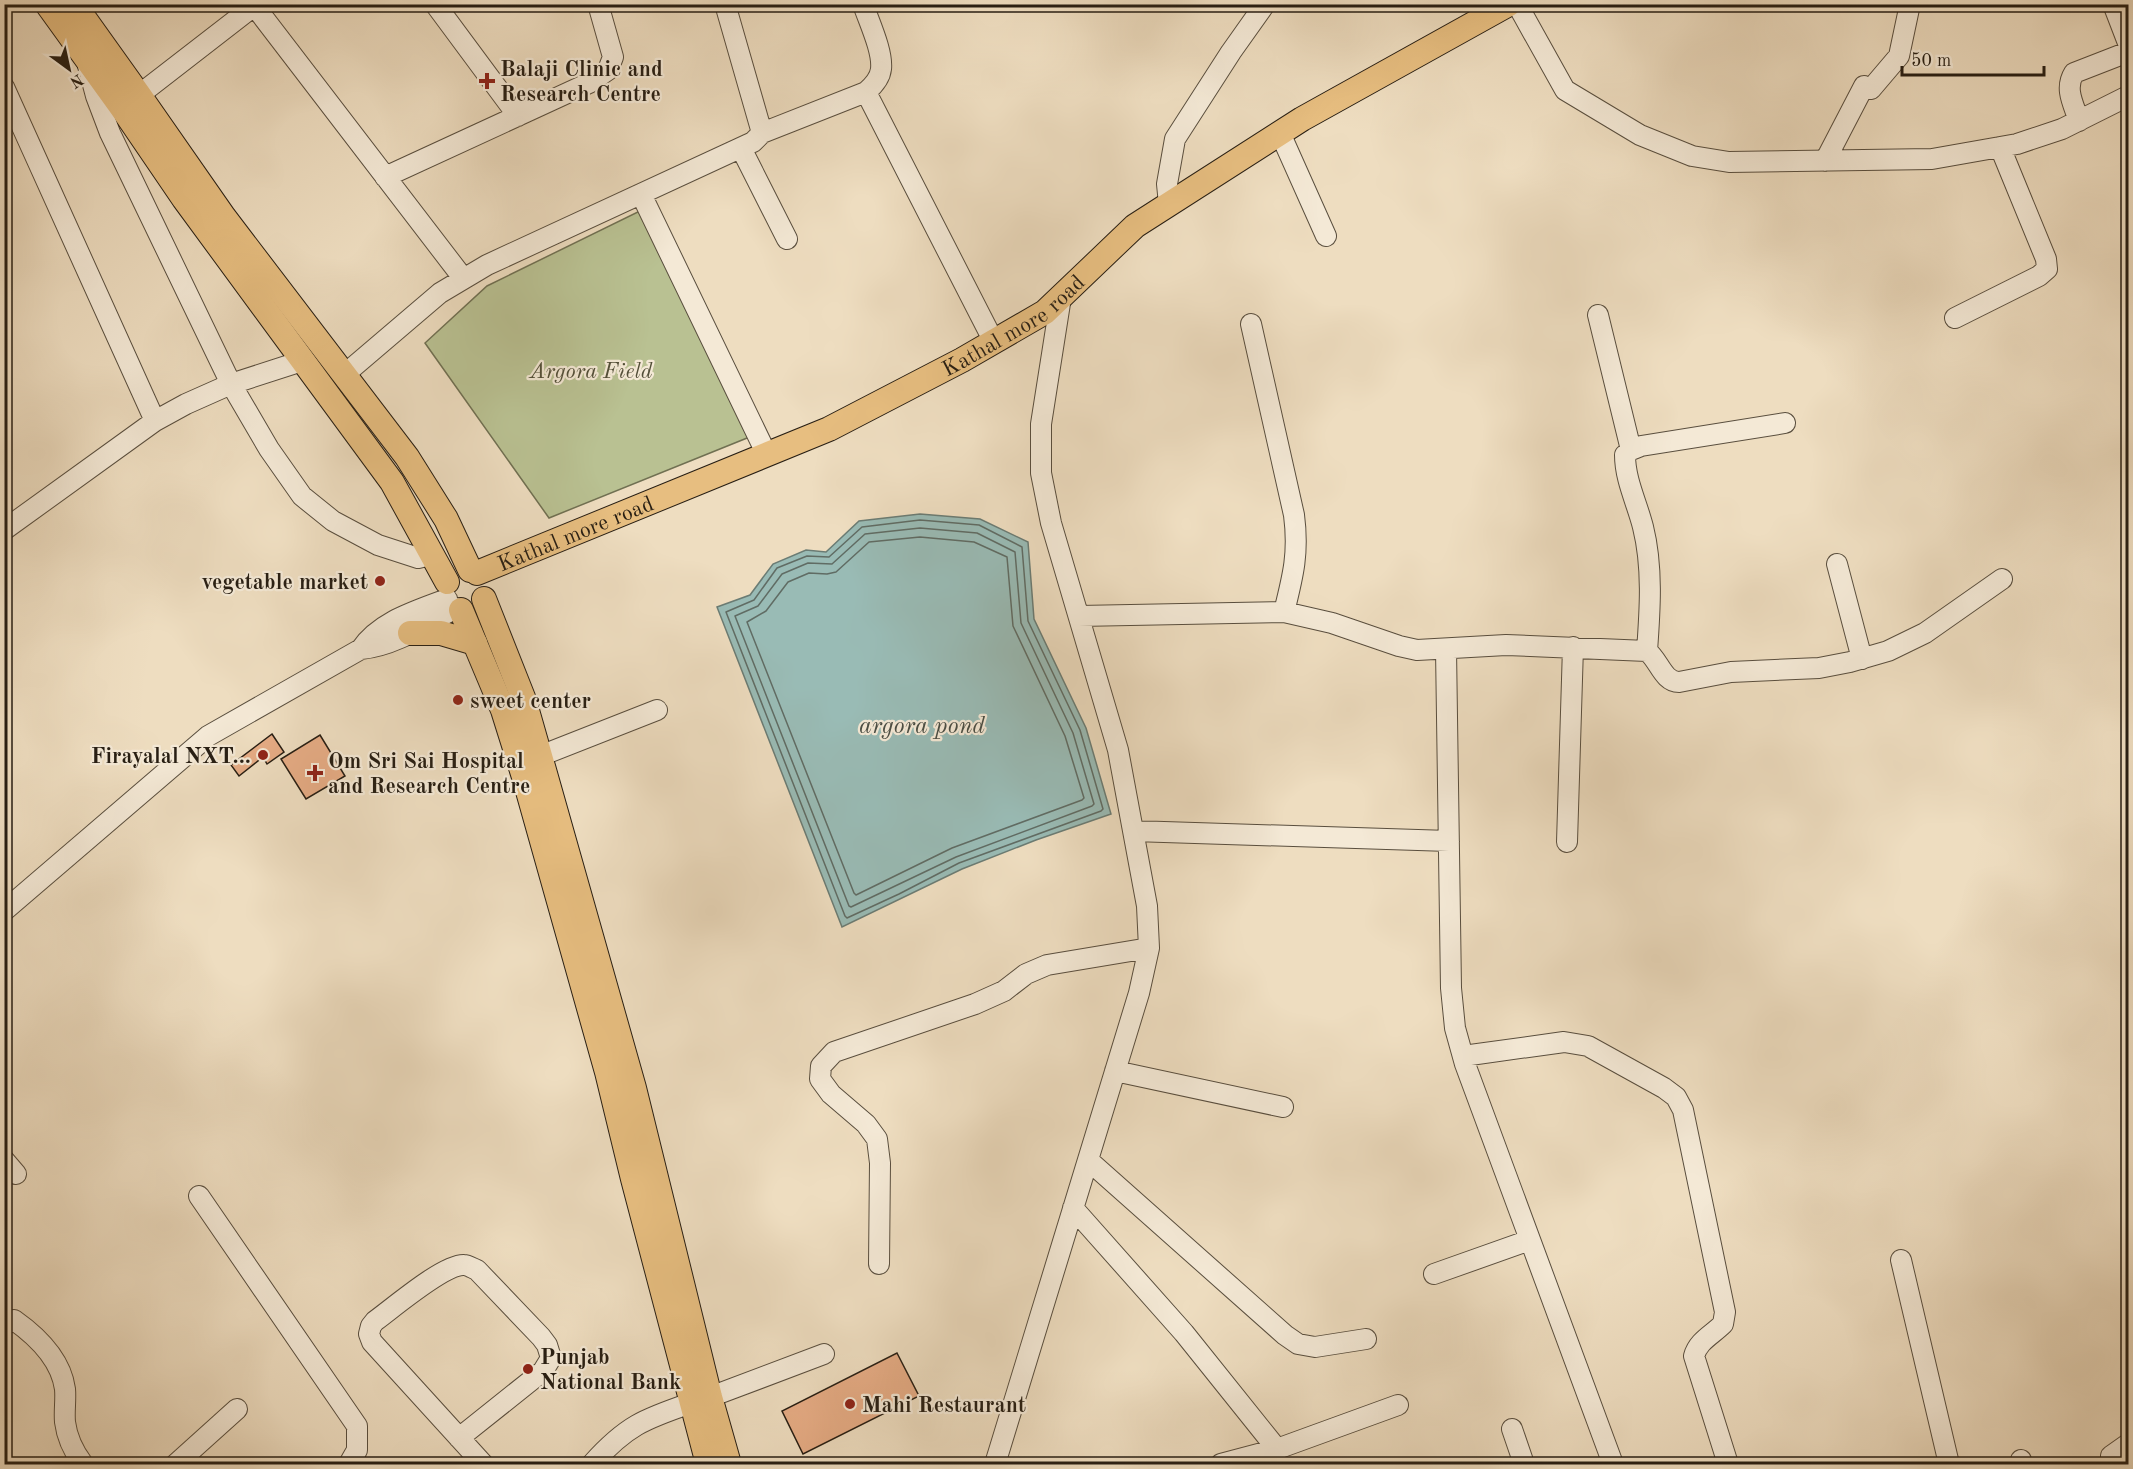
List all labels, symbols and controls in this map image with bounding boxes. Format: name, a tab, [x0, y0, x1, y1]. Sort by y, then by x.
north arrow	[39, 39, 99, 99]
scale bar	[1902, 39, 2044, 77]
text: 50 m	[1911, 52, 1951, 70]
place label: Balaji Clinic and Research Centre	[500, 59, 663, 106]
text: N	[66, 70, 86, 90]
marker: Balaji Clinic and Research Centre	[478, 72, 496, 90]
street label: Kathal more road	[939, 272, 1089, 381]
park label: Argora Field	[529, 361, 653, 383]
street label: Kathal more road	[495, 493, 657, 576]
place label: vegetable market	[201, 572, 368, 594]
marker: vegetable market	[373, 574, 387, 588]
place label: sweet center	[470, 691, 591, 713]
marker: sweet center	[451, 693, 465, 707]
water label: argora pond	[859, 715, 985, 739]
place label: Firayalal NXT...	[91, 746, 251, 768]
marker: Firayalal NXT...	[256, 748, 270, 762]
place label: Om Sri Sai Hospital and Research Centre	[328, 751, 530, 798]
marker: Om Sri Sai Hospital and Research Centre	[306, 764, 324, 782]
place label: Punjab National Bank	[540, 1347, 681, 1394]
marker: Punjab National Bank	[521, 1362, 535, 1376]
place label: Mahi Restaurant	[862, 1395, 1026, 1417]
marker: Mahi Restaurant	[843, 1397, 857, 1411]

